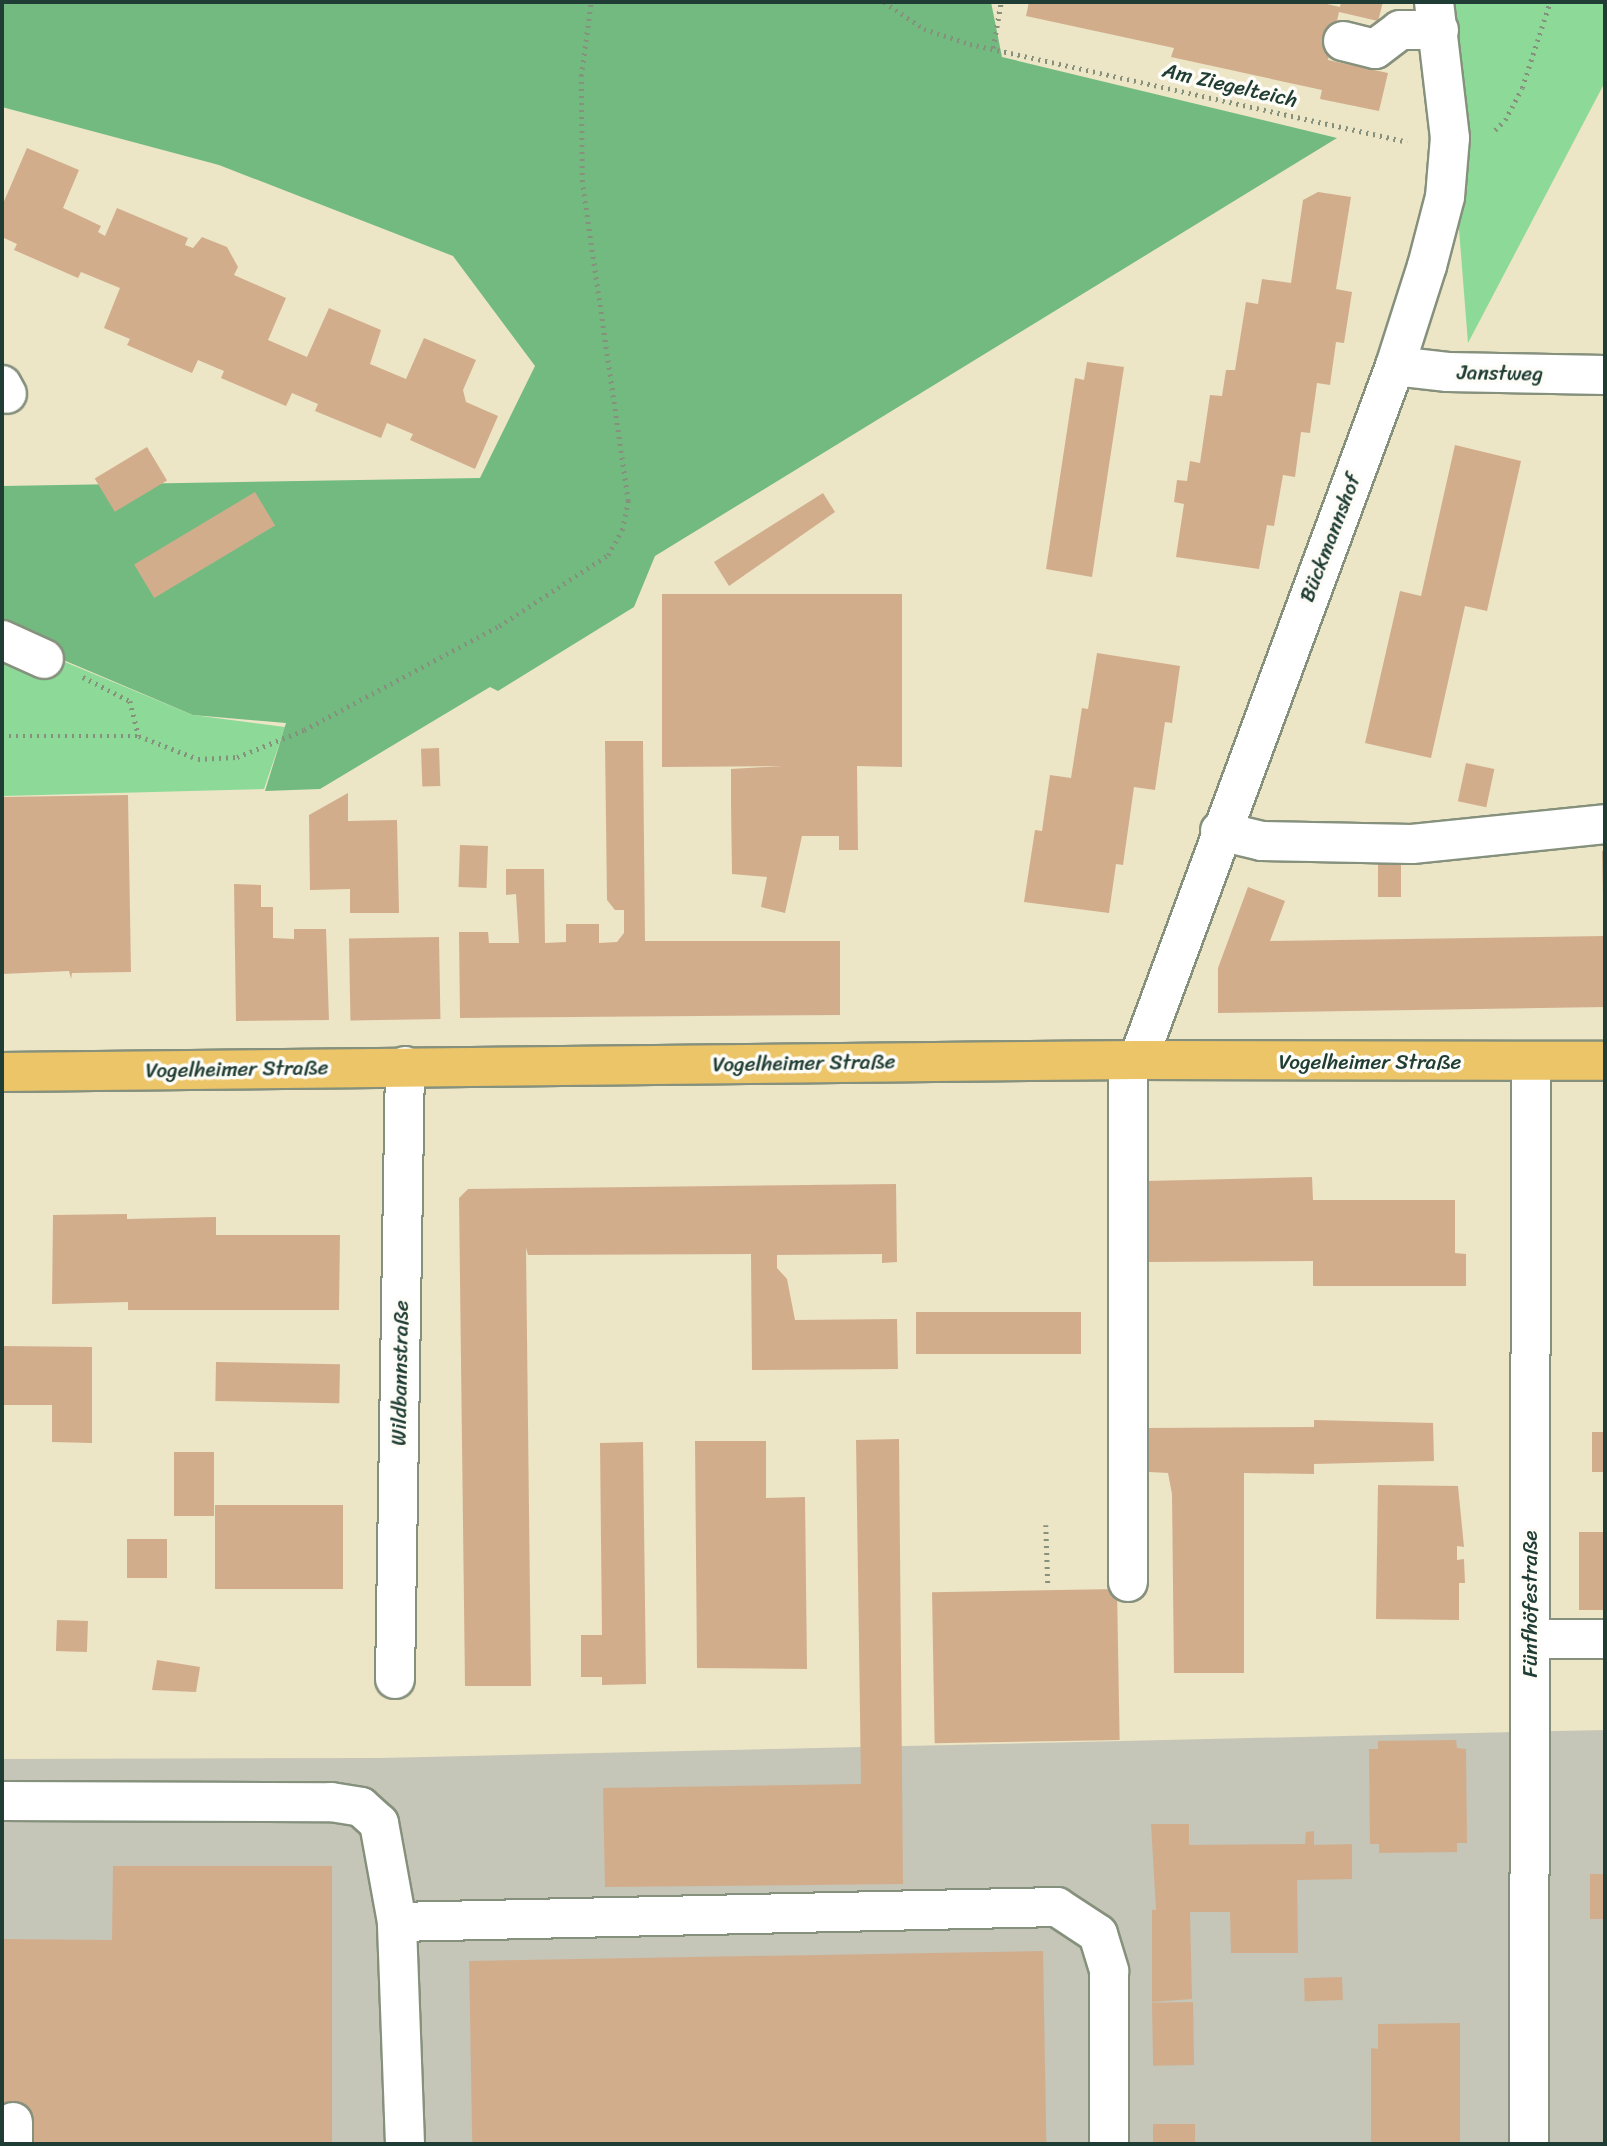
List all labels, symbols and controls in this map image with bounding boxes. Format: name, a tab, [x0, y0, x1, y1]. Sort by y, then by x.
street label: Am Ziegelteich	[1161, 57, 1299, 113]
street label: Janstweg	[1457, 360, 1543, 386]
street label: Bückmannshof	[1294, 471, 1366, 605]
street label: Vogelheimer Straße	[712, 1049, 896, 1077]
street label: Vogelheimer Straße	[1278, 1049, 1462, 1075]
street label: Vogelheimer Straße	[145, 1055, 329, 1083]
street label: Wildbannstraße	[386, 1300, 414, 1446]
street label: Fünfhöfestraße	[1517, 1531, 1543, 1677]

